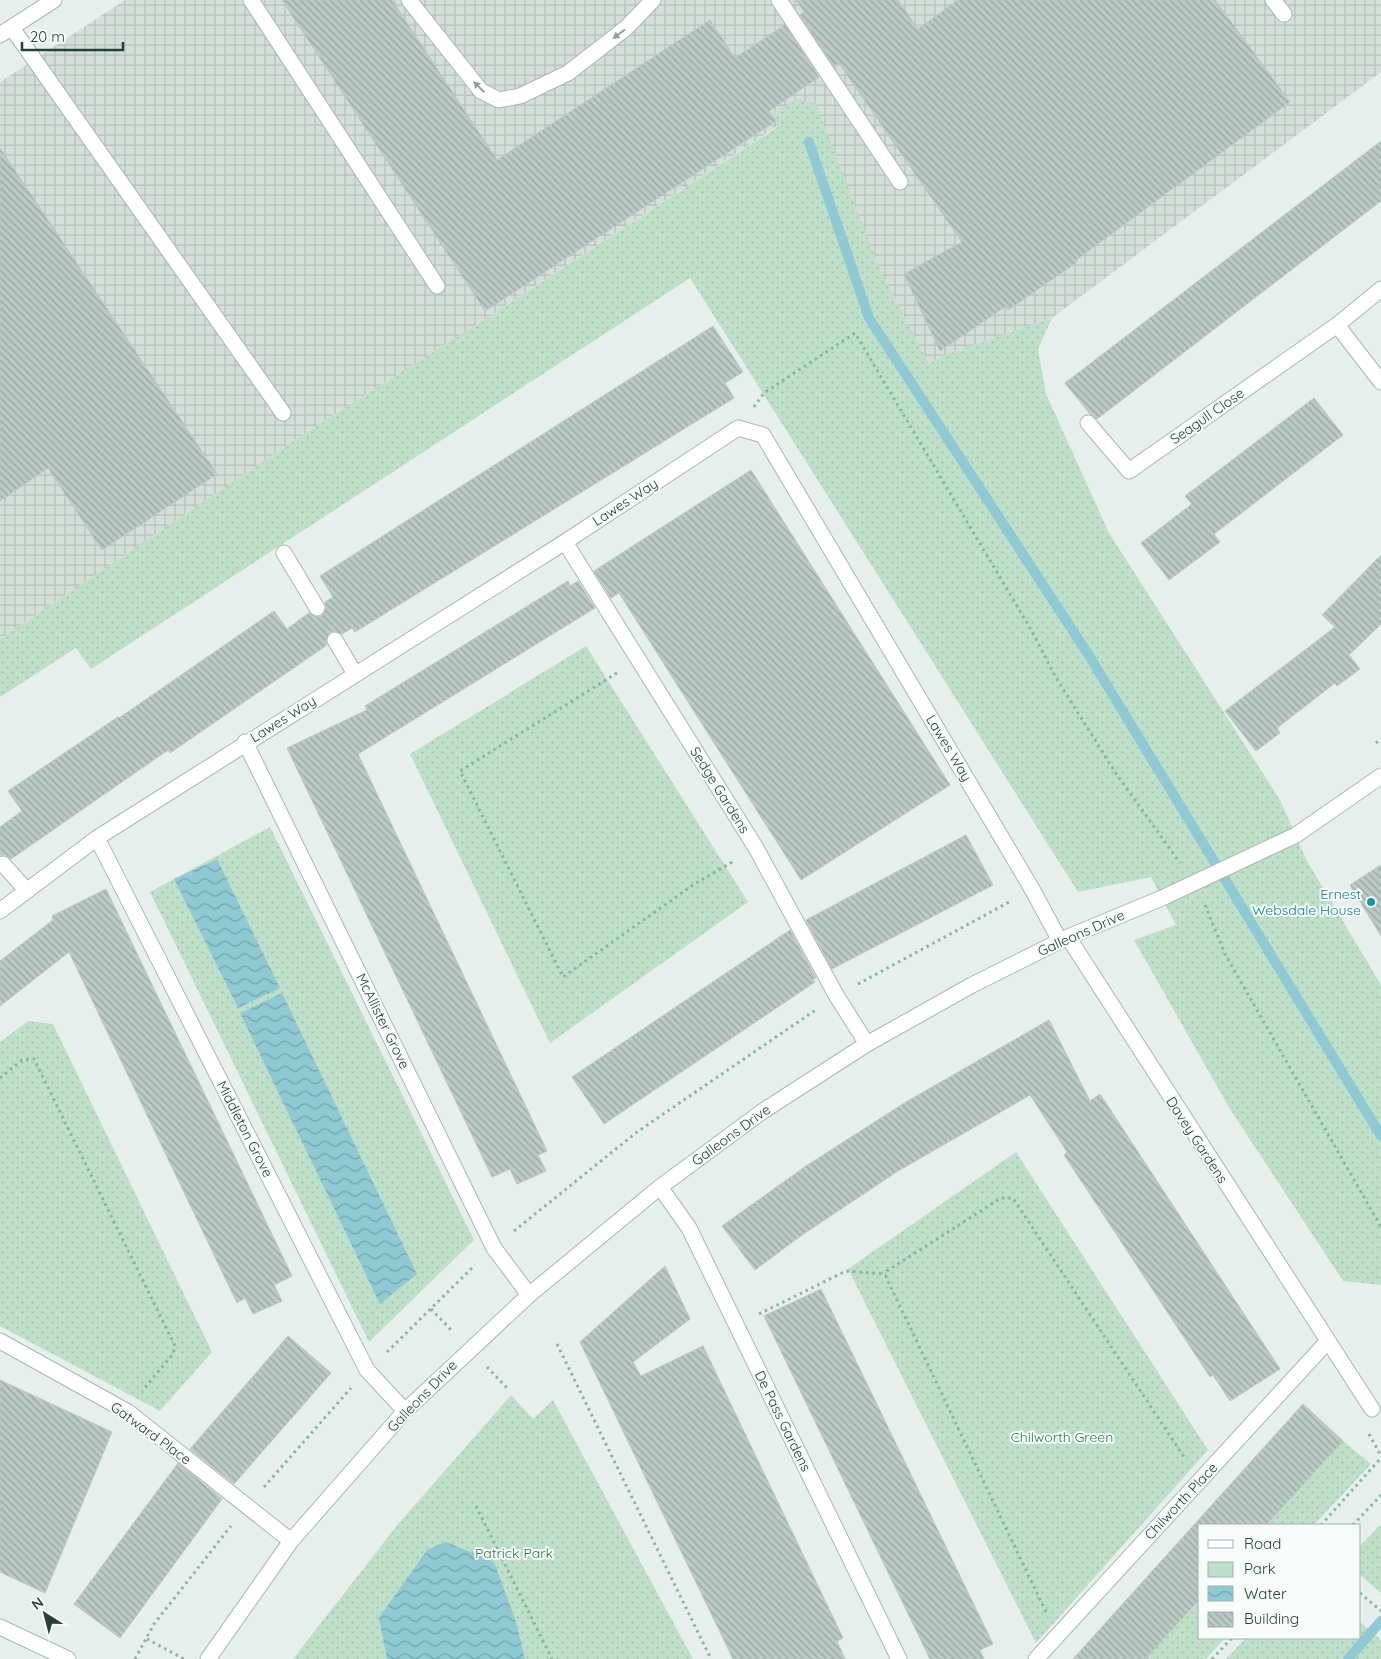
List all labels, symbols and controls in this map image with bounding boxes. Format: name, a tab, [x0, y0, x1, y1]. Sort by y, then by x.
scale bar	[22, 20, 124, 52]
text: 20 m	[30, 27, 65, 46]
one-way arrow	[612, 29, 626, 39]
one-way arrow	[473, 81, 485, 93]
street label: Seagull Close	[1166, 384, 1248, 448]
street label: Lawes Way	[589, 474, 661, 530]
street label: Lawes Way	[247, 692, 319, 746]
street label: Lawes Way	[922, 711, 976, 785]
street label: Sedge Gardens	[686, 743, 754, 837]
place label: Ernest Websdale House	[1252, 885, 1361, 919]
marker: Ernest Websdale House	[1365, 896, 1377, 908]
street label: Galleons Drive	[1035, 906, 1127, 960]
street label: McAllister Grove	[352, 970, 414, 1072]
street label: Middleton Grove	[213, 1078, 277, 1180]
street label: Davey Gardens	[1162, 1093, 1232, 1187]
street label: Galleons Drive	[688, 1100, 774, 1170]
street label: Galleons Drive	[383, 1356, 461, 1436]
street label: De Pass Gardens	[751, 1368, 815, 1474]
street label: Gatward Place	[107, 1398, 195, 1468]
park label: Chilworth Green	[1011, 1428, 1113, 1446]
street label: Chilworth Place	[1141, 1459, 1221, 1543]
legend	[1198, 1524, 1361, 1639]
text: Road	[1244, 1534, 1281, 1553]
park label: Patrick Park	[475, 1544, 553, 1562]
text: Park	[1244, 1559, 1276, 1578]
text: Water	[1244, 1584, 1287, 1603]
north arrow	[20, 1589, 70, 1639]
text: N	[28, 1593, 47, 1614]
text: Building	[1244, 1609, 1299, 1628]

